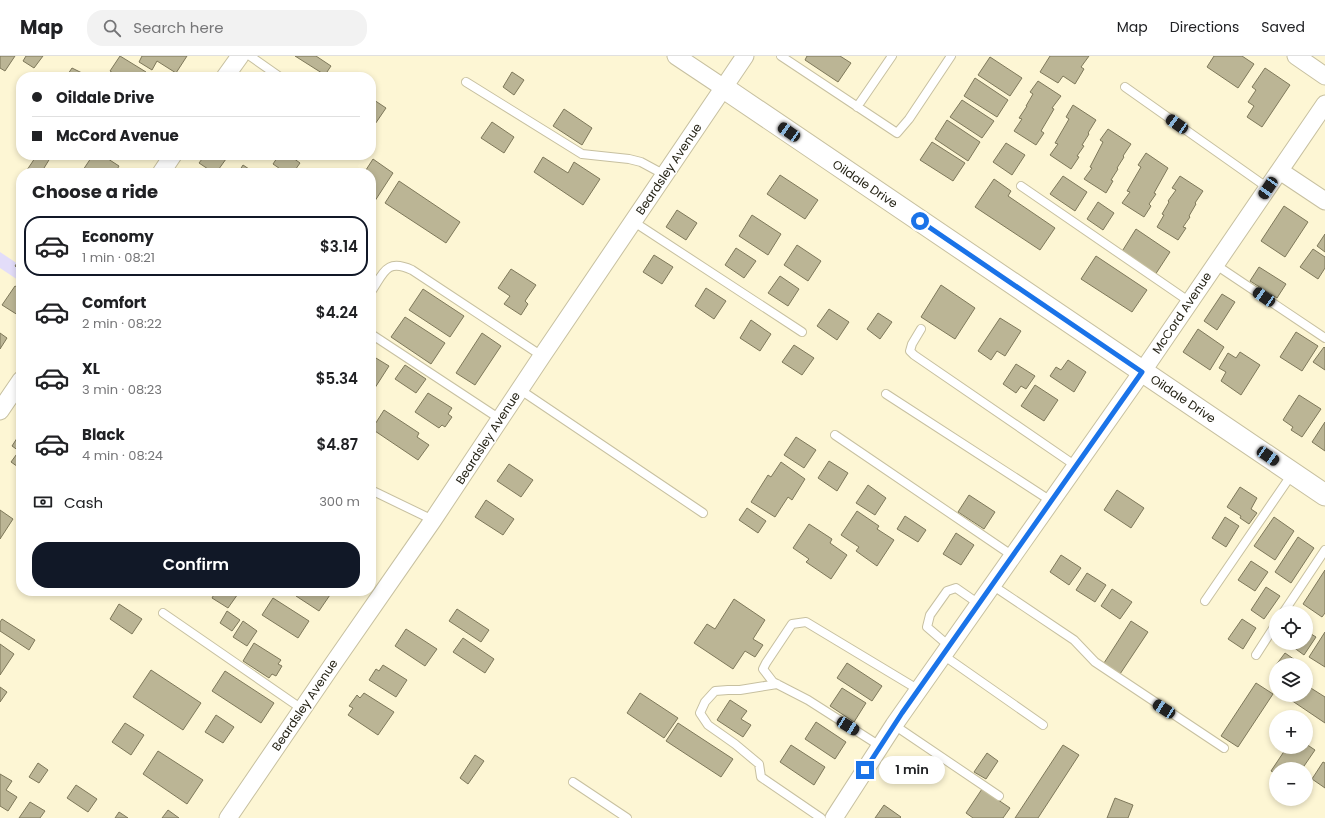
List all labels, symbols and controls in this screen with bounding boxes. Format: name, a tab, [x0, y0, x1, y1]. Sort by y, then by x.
search box	[87, 10, 367, 46]
text: Map	[20, 14, 63, 41]
icon: search	[101, 17, 123, 39]
text: Search here	[133, 17, 224, 38]
text: Map	[1117, 17, 1148, 37]
text: Directions	[1170, 17, 1239, 37]
text: Saved	[1261, 17, 1305, 37]
text: Oildale Drive	[56, 87, 154, 108]
car	[1164, 112, 1190, 136]
street label: Beardsley Avenue	[632, 120, 706, 218]
car	[776, 120, 802, 144]
text: McCord Avenue	[56, 125, 179, 146]
street label: Oildale Drive	[829, 155, 901, 212]
car	[1256, 175, 1280, 201]
text: Choose a ride	[32, 179, 158, 204]
route start	[911, 212, 929, 230]
text: Economy	[82, 226, 154, 247]
icon: car	[34, 228, 70, 264]
text: $3.14	[320, 236, 358, 257]
text: 1 min · 08:21	[82, 248, 155, 267]
street label: McCord Avenue	[1148, 268, 1215, 357]
car	[1251, 285, 1277, 309]
text: Comfort	[82, 292, 146, 313]
icon: car	[34, 294, 70, 330]
text: $4.24	[316, 302, 358, 323]
text: 2 min · 08:22	[82, 314, 162, 333]
text: XL	[82, 358, 100, 379]
icon: car	[34, 360, 70, 396]
text: $5.34	[316, 368, 358, 389]
street label: Oildale Drive	[1147, 370, 1219, 427]
text: 3 min · 08:23	[82, 380, 162, 399]
street label: Beardsley Avenue	[451, 388, 524, 487]
text: Black	[82, 424, 125, 445]
icon: car	[34, 426, 70, 462]
text: $4.87	[317, 434, 358, 455]
car	[1255, 444, 1281, 468]
text: 4 min · 08:24	[82, 446, 163, 465]
icon: cash	[32, 491, 54, 513]
text: Cash	[64, 492, 103, 513]
text: 300 m	[319, 492, 360, 511]
button: Confirm	[32, 542, 360, 588]
map controls	[1269, 606, 1313, 806]
button: locate	[1269, 606, 1313, 650]
street label: Beardsley Avenue	[268, 656, 342, 754]
button: layers	[1269, 658, 1313, 702]
car	[1151, 697, 1177, 721]
button: +	[1269, 710, 1313, 754]
car	[835, 715, 861, 737]
callout: 1 min	[879, 756, 945, 784]
text: 1 min	[895, 760, 929, 779]
route end	[856, 761, 874, 779]
button: −	[1269, 762, 1313, 806]

